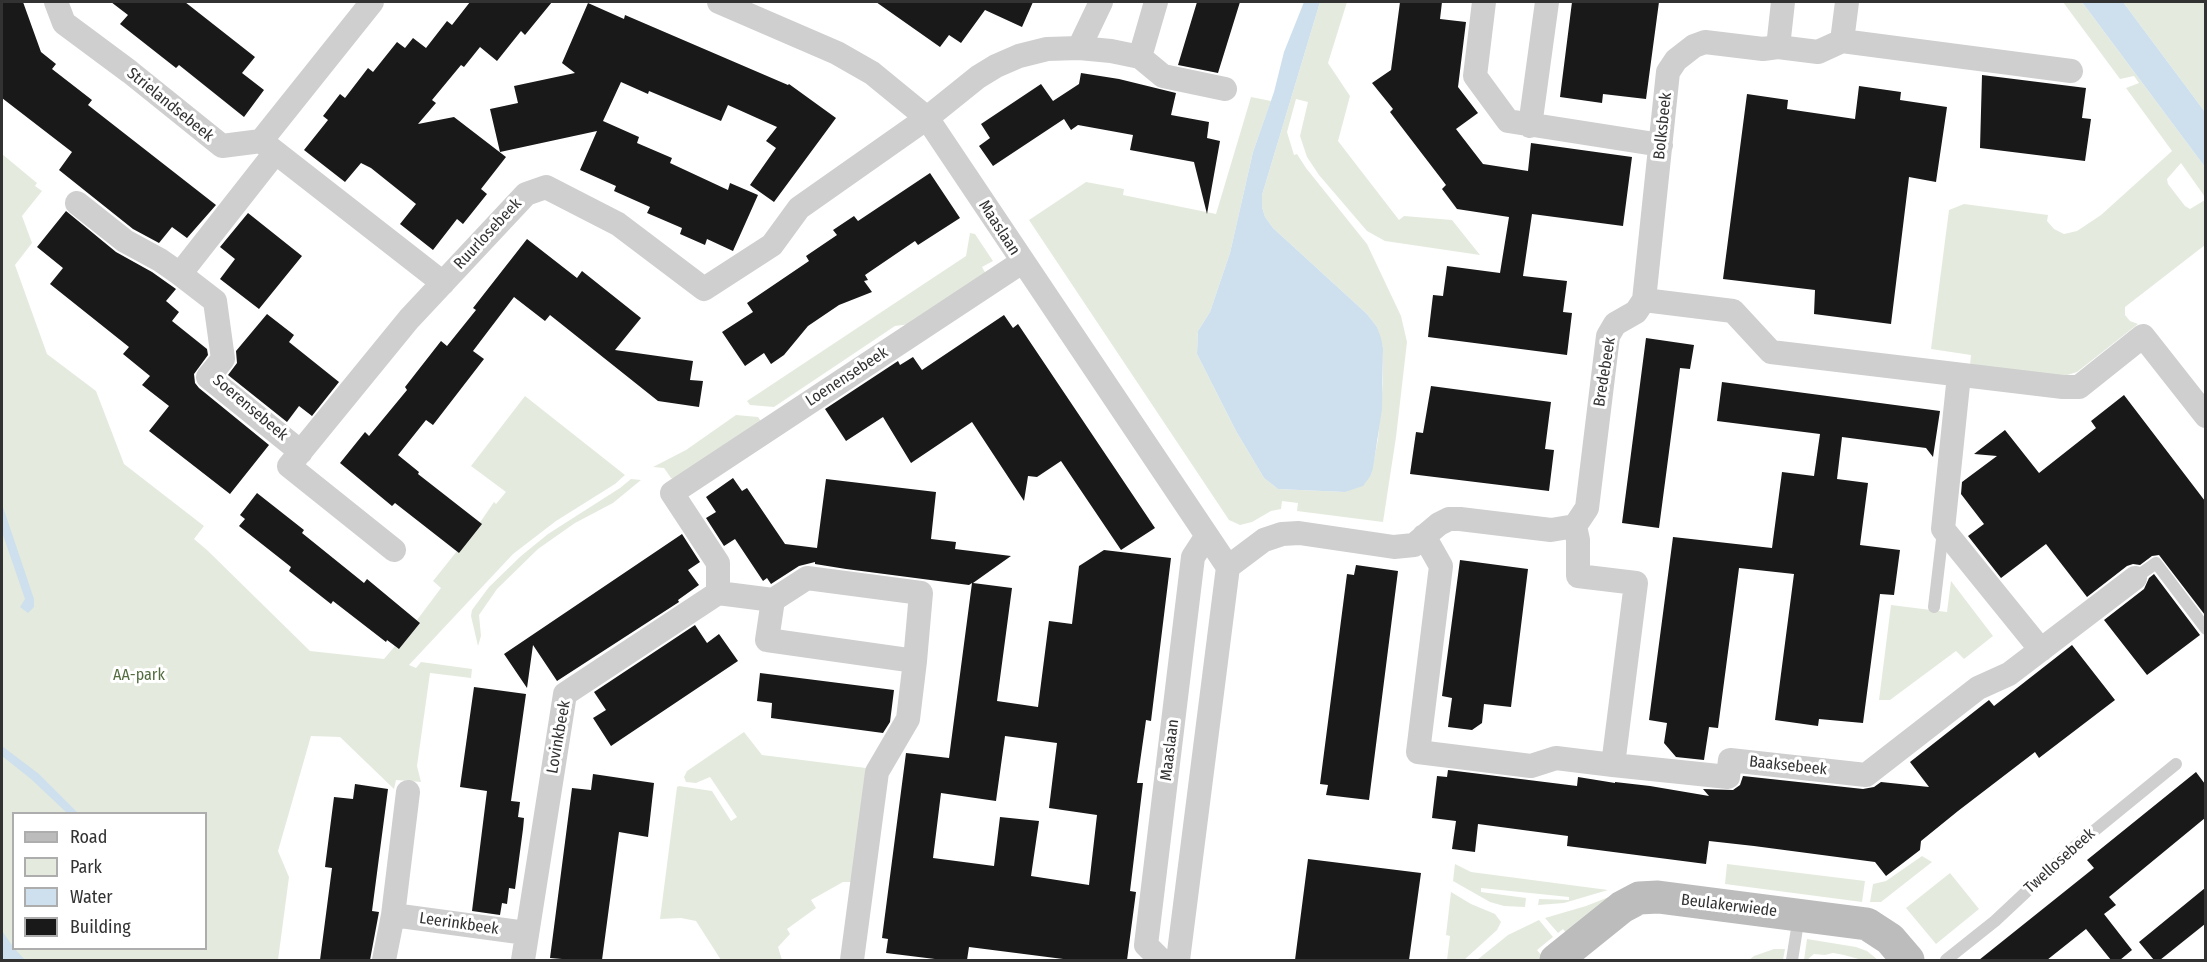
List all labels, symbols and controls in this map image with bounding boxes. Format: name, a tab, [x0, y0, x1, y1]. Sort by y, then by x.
street label: Strielandsebeek	[123, 64, 217, 146]
street label: Bolksbeek	[1650, 91, 1676, 161]
street label: Ruurlosebeek	[450, 195, 526, 273]
street label: Maaslaan	[974, 197, 1024, 259]
street label: Bredebeek	[1590, 336, 1620, 408]
street label: Loenensebeek	[802, 343, 892, 411]
street label: Soerensebeek	[208, 371, 292, 445]
park label: AA-park	[113, 666, 165, 686]
street label: Lovinkbeek	[543, 699, 575, 775]
street label: Maaslaan	[1157, 718, 1183, 782]
street label: Baaksebeek	[1748, 752, 1828, 780]
legend	[12, 812, 207, 950]
street label: Twellosebeek	[2021, 824, 2099, 898]
text: Road	[70, 826, 107, 848]
text: Park	[70, 856, 102, 878]
text: Water	[70, 886, 113, 908]
street label: Beulakerwiede	[1680, 891, 1778, 921]
street label: Leerinkbeek	[418, 909, 500, 939]
text: Building	[70, 916, 131, 938]

